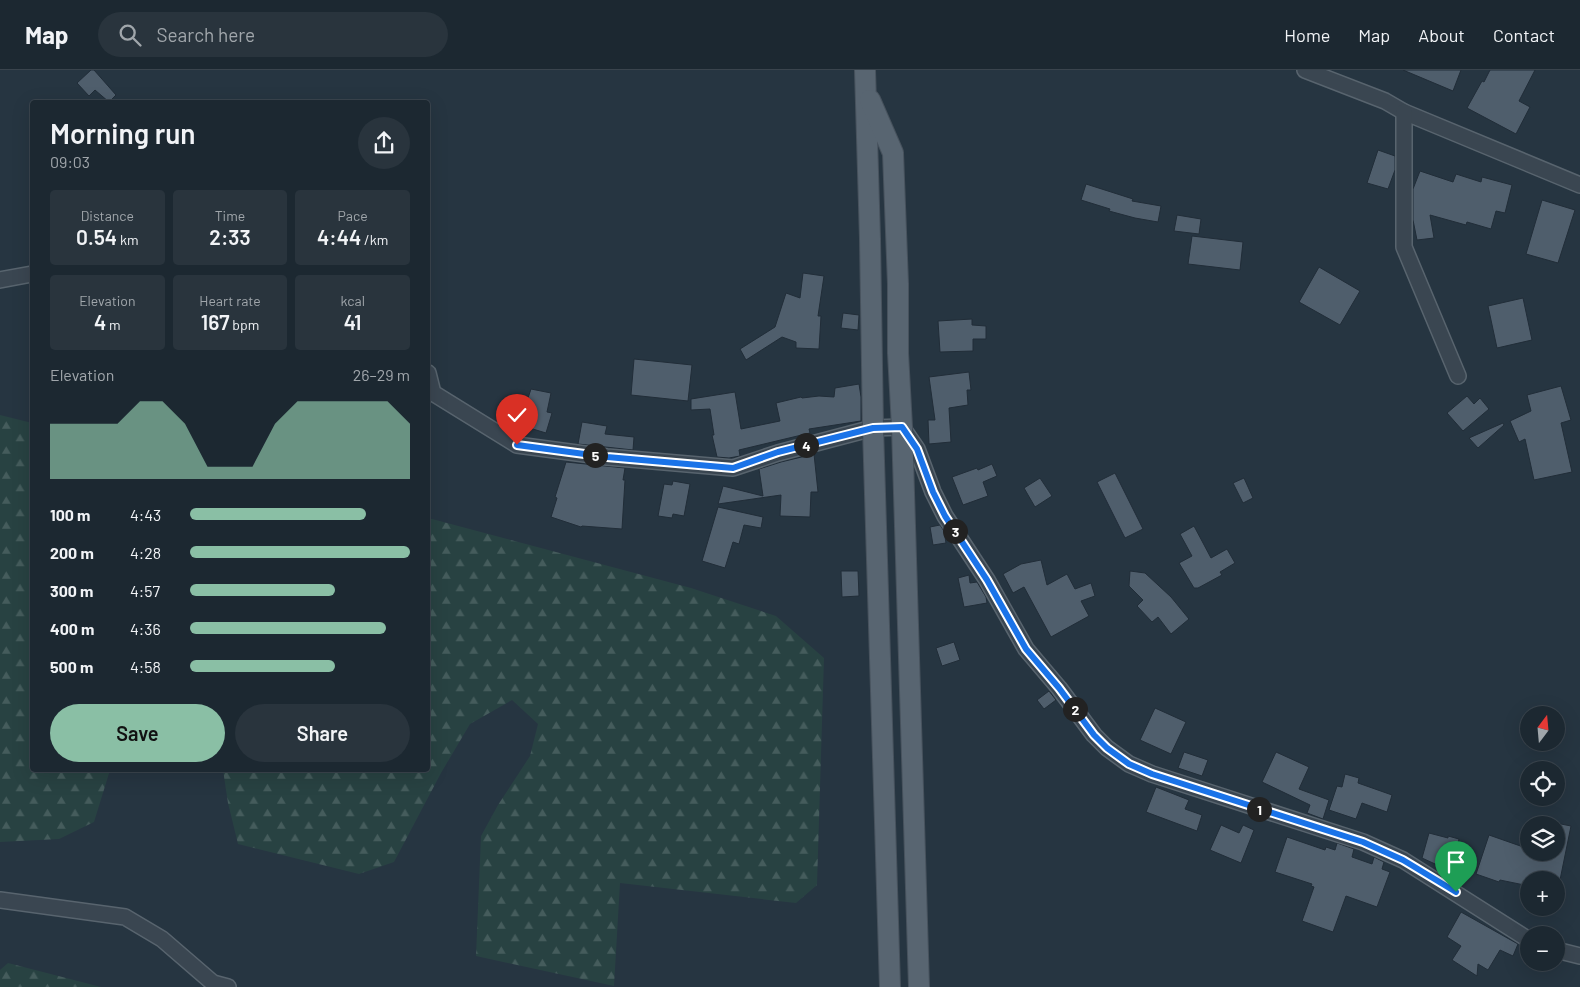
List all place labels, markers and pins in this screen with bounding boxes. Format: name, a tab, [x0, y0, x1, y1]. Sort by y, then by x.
pin	[496, 394, 538, 445]
pin: 4	[794, 432, 818, 458]
pin: 5	[582, 442, 608, 468]
pin: 3	[942, 518, 968, 544]
pin: 2	[1062, 696, 1088, 722]
pin: 1	[1246, 796, 1272, 822]
pin	[1435, 841, 1477, 892]

